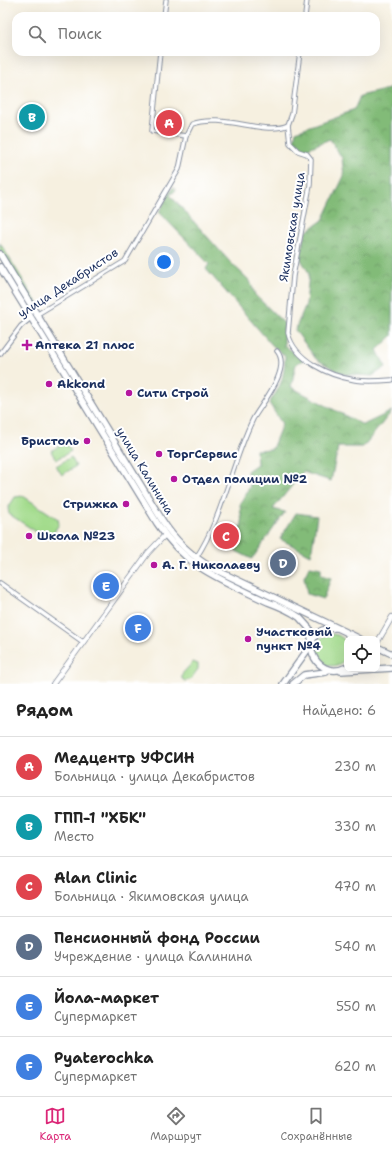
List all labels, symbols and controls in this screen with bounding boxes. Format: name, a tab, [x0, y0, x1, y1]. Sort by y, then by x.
search box	[12, 12, 380, 56]
icon: search	[26, 23, 48, 45]
text: Поиск	[58, 24, 102, 44]
pin: B	[19, 102, 45, 132]
pin: A	[156, 108, 182, 138]
street label: Якимовская улица	[275, 171, 309, 283]
street label: улица Декабристов	[15, 245, 121, 321]
your location	[154, 252, 174, 272]
place label: Аптека 21 плюс	[35, 337, 135, 353]
marker: Аптека 21 плюс	[22, 340, 32, 350]
place label: Akkond	[57, 376, 105, 392]
marker: Akkond	[44, 379, 54, 389]
place label: Сити Строй	[137, 385, 209, 401]
marker: Сити Строй	[124, 388, 134, 398]
street label: улица Калинина	[113, 424, 178, 518]
place label: Бристоль	[21, 433, 79, 449]
marker: Бристоль	[82, 436, 92, 446]
place label: ТоргСервис	[167, 446, 238, 462]
marker: ТоргСервис	[154, 449, 164, 459]
place label: Отдел полиции №2	[182, 471, 308, 487]
marker: Отдел полиции №2	[169, 474, 179, 484]
place label: Стрижка	[63, 496, 119, 512]
marker: Стрижка	[121, 499, 131, 509]
pin: C	[213, 521, 239, 551]
place label: Школа №23	[37, 528, 115, 544]
marker: Школа №23	[24, 531, 34, 541]
pin: D	[270, 548, 296, 578]
place label: А. Г. Николаеву	[162, 557, 260, 573]
marker: А. Г. Николаеву	[149, 560, 159, 570]
pin: E	[93, 571, 119, 601]
pin: F	[125, 613, 151, 643]
place label: Участковый пункт №4	[256, 624, 333, 654]
marker: Участковый пункт №4	[243, 634, 253, 644]
map controls	[344, 636, 380, 672]
button: locate	[344, 636, 380, 672]
text: Рядом	[16, 699, 73, 721]
text: Найдено: 6	[302, 702, 376, 719]
text: Медцентр УФСИН	[54, 748, 195, 768]
text: A	[24, 758, 34, 775]
text: 230 m	[334, 758, 376, 775]
text: Больница · улица Декабристов	[54, 768, 255, 785]
text: ГПП-1 "ХБК"	[54, 808, 146, 828]
text: B	[25, 818, 33, 835]
text: 330 m	[334, 818, 376, 835]
text: Место	[54, 828, 94, 845]
text: Alan Clinic	[54, 868, 137, 888]
text: C	[25, 878, 33, 895]
text: 470 m	[334, 878, 376, 895]
text: Больница · Якимовская улица	[54, 888, 249, 905]
text: Пенсионный фонд России	[54, 928, 260, 948]
text: D	[24, 938, 34, 955]
text: 540 m	[335, 938, 376, 955]
text: Учреждение · улица Калинина	[54, 948, 252, 965]
text: Йола-маркет	[54, 988, 159, 1008]
text: E	[25, 998, 33, 1015]
text: 550 m	[336, 998, 376, 1015]
text: Супермаркет	[54, 1008, 137, 1025]
text: Pyaterochka	[54, 1048, 154, 1068]
text: F	[25, 1058, 33, 1075]
text: 620 m	[334, 1058, 376, 1075]
text: Супермаркет	[54, 1068, 137, 1085]
tab: Карта	[40, 1105, 71, 1144]
tab: Маршрут	[150, 1105, 201, 1144]
tab: Сохранённые	[281, 1105, 352, 1144]

